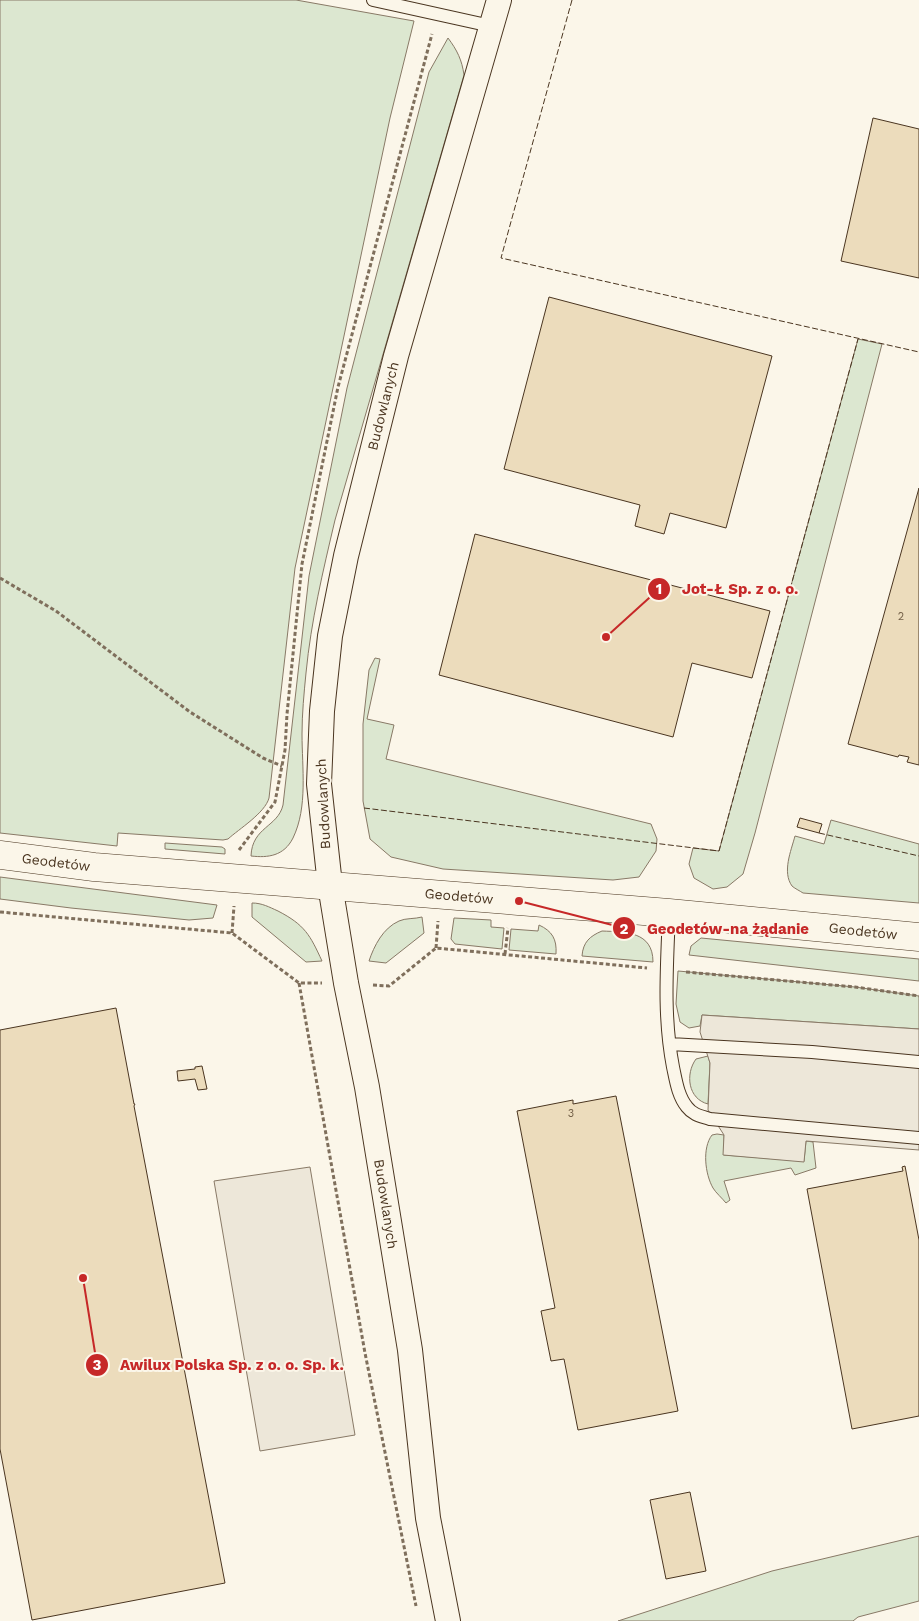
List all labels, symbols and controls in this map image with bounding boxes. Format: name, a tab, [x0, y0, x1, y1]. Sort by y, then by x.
street label: Budowlanych	[364, 360, 402, 452]
callout: Jot-Ł Sp. z o. o.	[647, 574, 809, 604]
text: 1	[656, 580, 662, 598]
text: Jot-Ł Sp. z o. o.	[682, 580, 798, 598]
house number: 2	[898, 610, 904, 623]
street label: Budowlanych	[313, 758, 333, 850]
street label: Geodetów	[21, 850, 92, 874]
street label: Geodetów	[424, 885, 494, 907]
callout: Geodetów-na żądanie	[611, 913, 819, 943]
street label: Geodetów	[828, 919, 898, 943]
text: 2	[620, 920, 629, 938]
text: Geodetów-na żądanie	[647, 920, 809, 938]
house number: 3	[568, 1107, 574, 1120]
street label: Budowlanych	[371, 1158, 401, 1250]
callout: Awilux Polska Sp. z o. o. Sp. k.	[85, 1350, 354, 1380]
text: 3	[93, 1356, 102, 1374]
text: Awilux Polska Sp. z o. o. Sp. k.	[120, 1356, 344, 1374]

